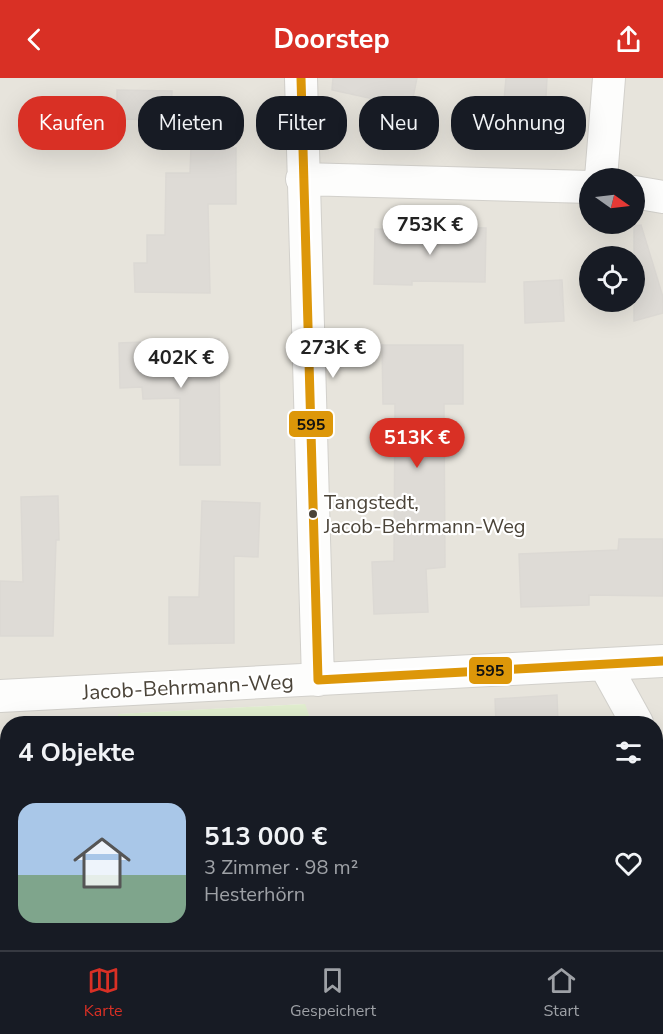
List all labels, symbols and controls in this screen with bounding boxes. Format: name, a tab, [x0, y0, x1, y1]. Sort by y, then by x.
text: Doorstep	[273, 21, 390, 58]
icon: back	[18, 23, 51, 56]
icon: share	[612, 23, 645, 56]
chip: Kaufen	[18, 96, 126, 150]
chip: Mieten	[138, 96, 244, 150]
chip: Filter	[256, 96, 347, 150]
chip: Neu	[359, 96, 439, 150]
chip: Wohnung	[451, 96, 586, 150]
north arrow	[579, 168, 645, 234]
map controls	[579, 168, 645, 312]
pin: 753K €	[381, 205, 479, 256]
text: 753K €	[397, 211, 463, 238]
button: locate	[579, 246, 645, 312]
pin: 273K €	[284, 328, 382, 379]
text: 273K €	[300, 334, 366, 361]
pin: 402K €	[132, 338, 230, 389]
text: 402K €	[148, 344, 214, 371]
line badge: 595	[288, 410, 334, 438]
text: 595	[297, 414, 325, 436]
pin: 513K €	[368, 418, 466, 469]
text: 513K €	[384, 424, 450, 451]
place label: Tangstedt, Jacob-Behrmann-Weg	[323, 489, 526, 540]
marker: Tangstedt, Jacob-Behrmann-Weg	[307, 508, 319, 520]
line badge: 595	[468, 656, 513, 685]
text: 595	[476, 660, 504, 682]
street label: Jacob-Behrmann-Weg	[81, 667, 294, 707]
text: 4 Objekte	[18, 735, 135, 770]
icon: filters	[612, 736, 645, 769]
text: 513 000 €	[204, 819, 327, 854]
icon: home	[66, 827, 138, 899]
icon: heart	[612, 847, 645, 880]
text: 3 Zimmer · 98 m²	[204, 854, 358, 881]
text: Hesterhörn	[204, 881, 305, 908]
tab: Karte	[84, 964, 122, 1022]
tab: Gespeichert	[290, 964, 376, 1022]
tab: Start	[544, 964, 579, 1022]

